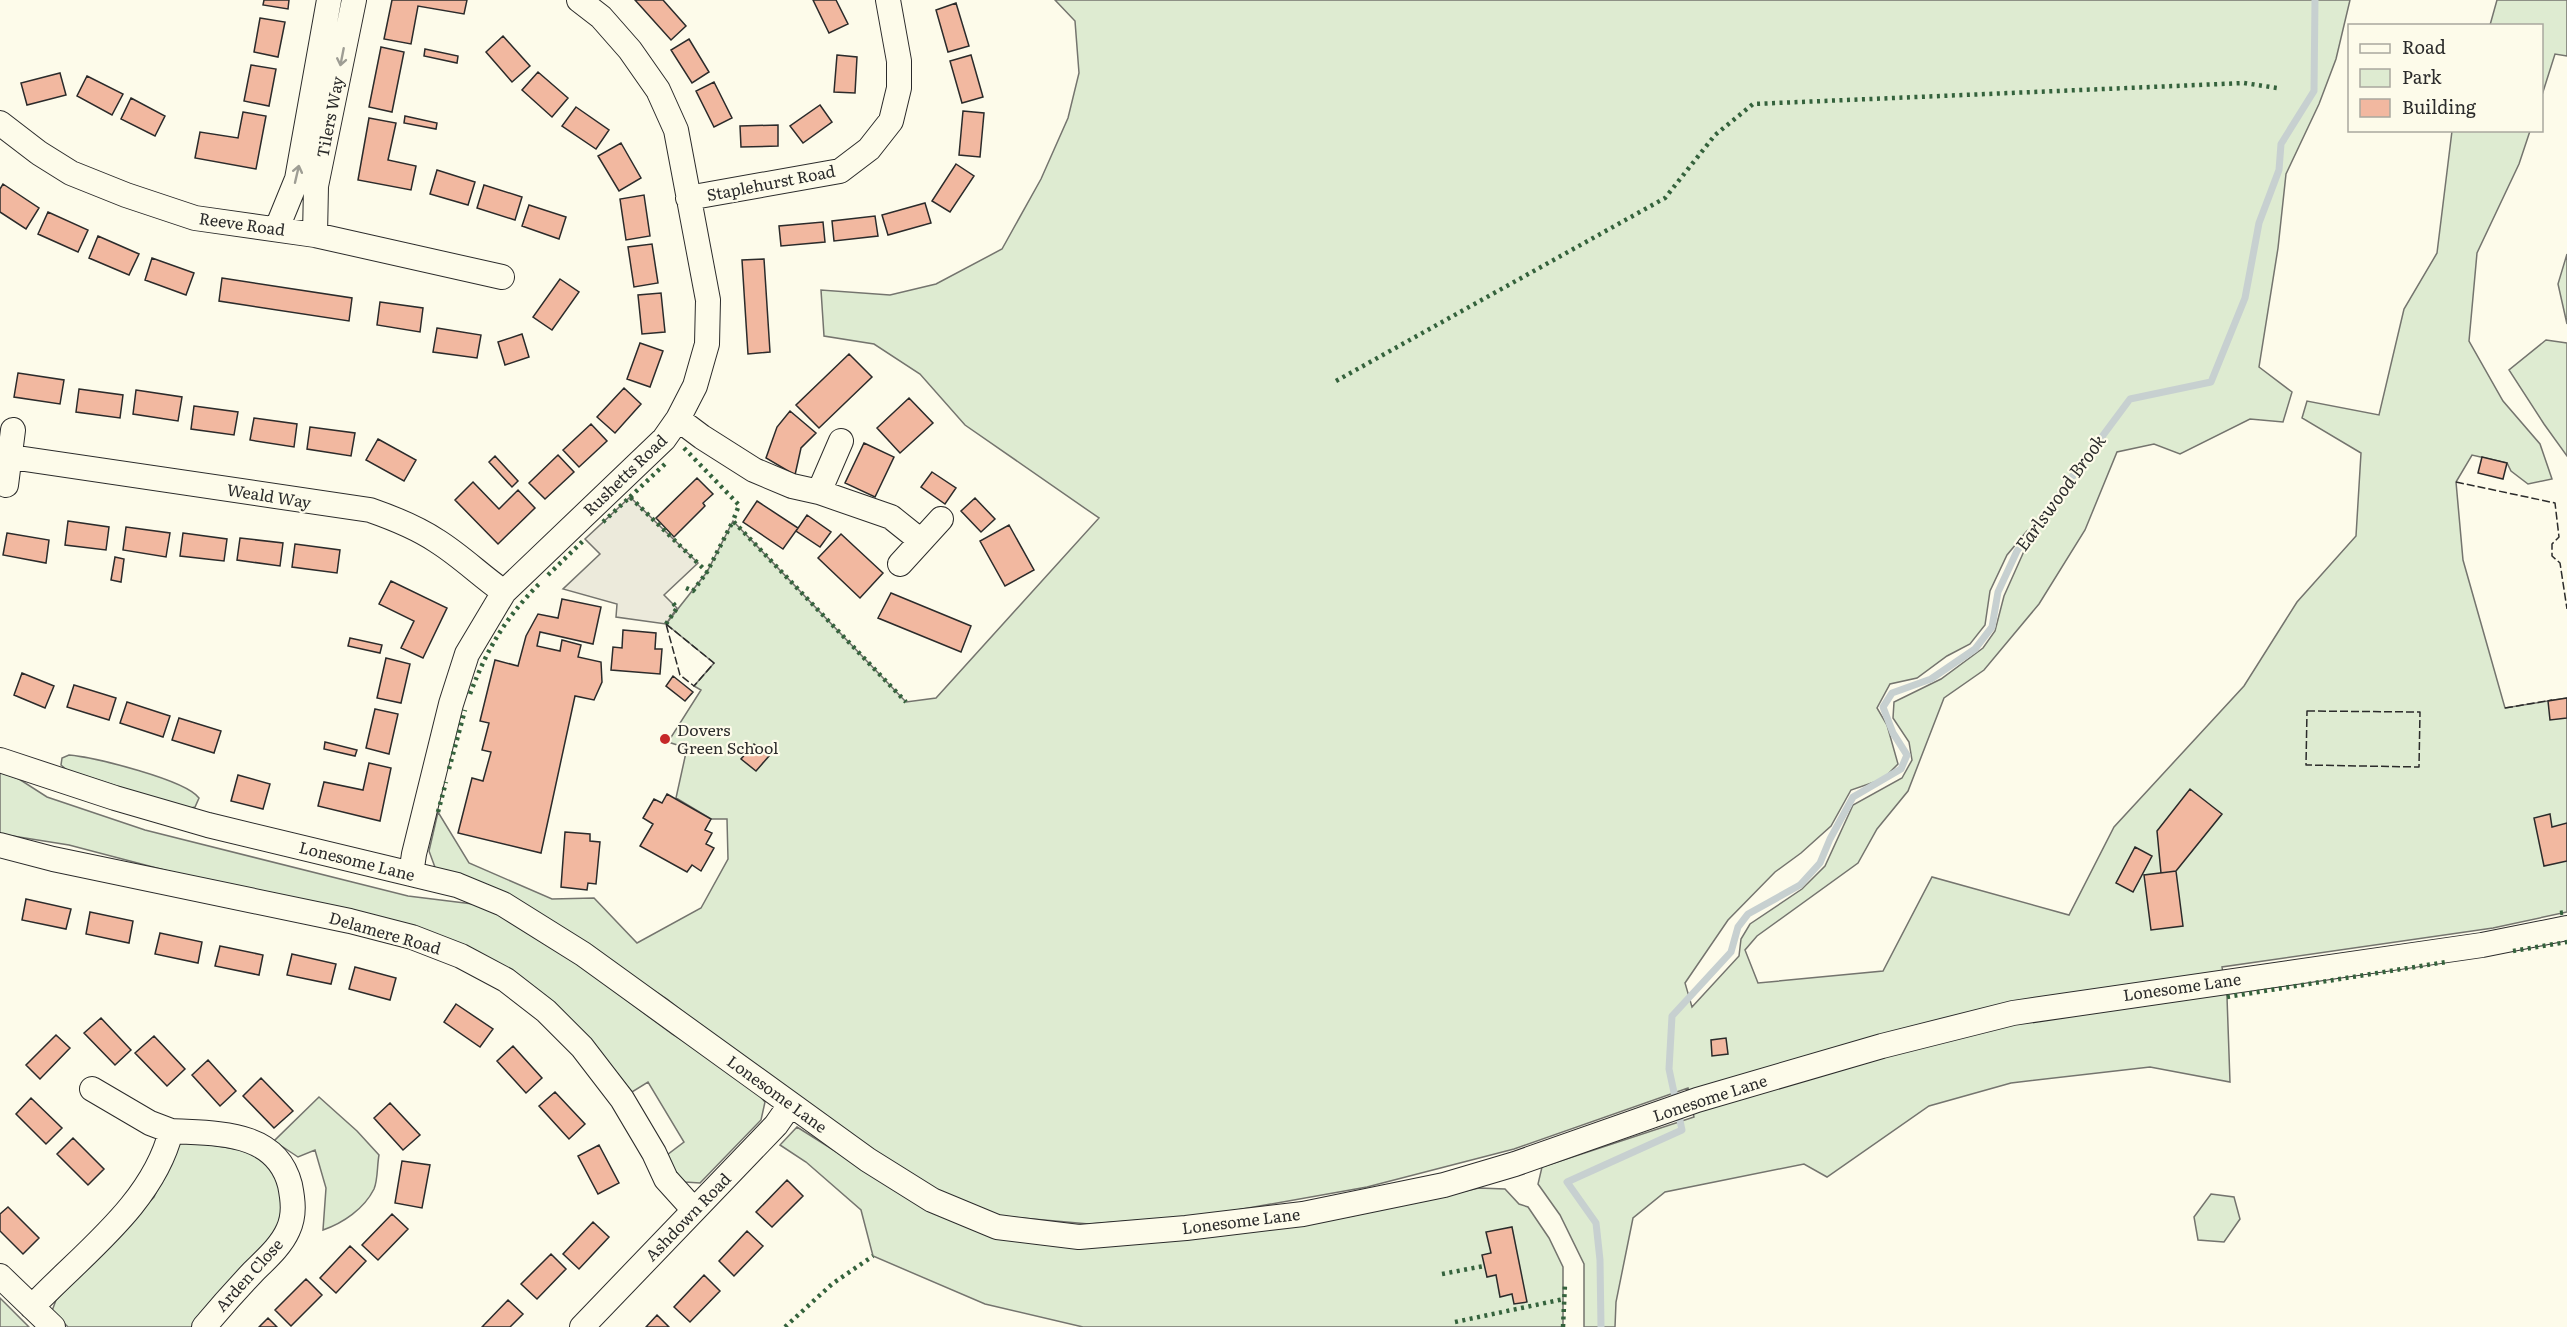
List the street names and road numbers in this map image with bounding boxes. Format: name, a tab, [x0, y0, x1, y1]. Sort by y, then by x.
street label: Tilers Way	[309, 73, 349, 160]
street label: Staplehurst Road	[704, 158, 837, 206]
street label: Reeve Road	[197, 205, 287, 241]
street label: Rushetts Road	[577, 428, 672, 521]
street label: Weald Way	[225, 476, 314, 514]
street label: Lonesome Lane	[297, 834, 418, 886]
street label: Delamere Road	[326, 905, 444, 960]
street label: Lonesome Lane	[2121, 966, 2242, 1006]
street label: Lonesome Lane	[722, 1049, 833, 1138]
street label: Lonesome Lane	[1649, 1067, 1770, 1127]
street label: Ashdown Road	[639, 1167, 736, 1266]
street label: Lonesome Lane	[1180, 1201, 1301, 1239]
street label: Arden Close	[209, 1232, 288, 1316]

